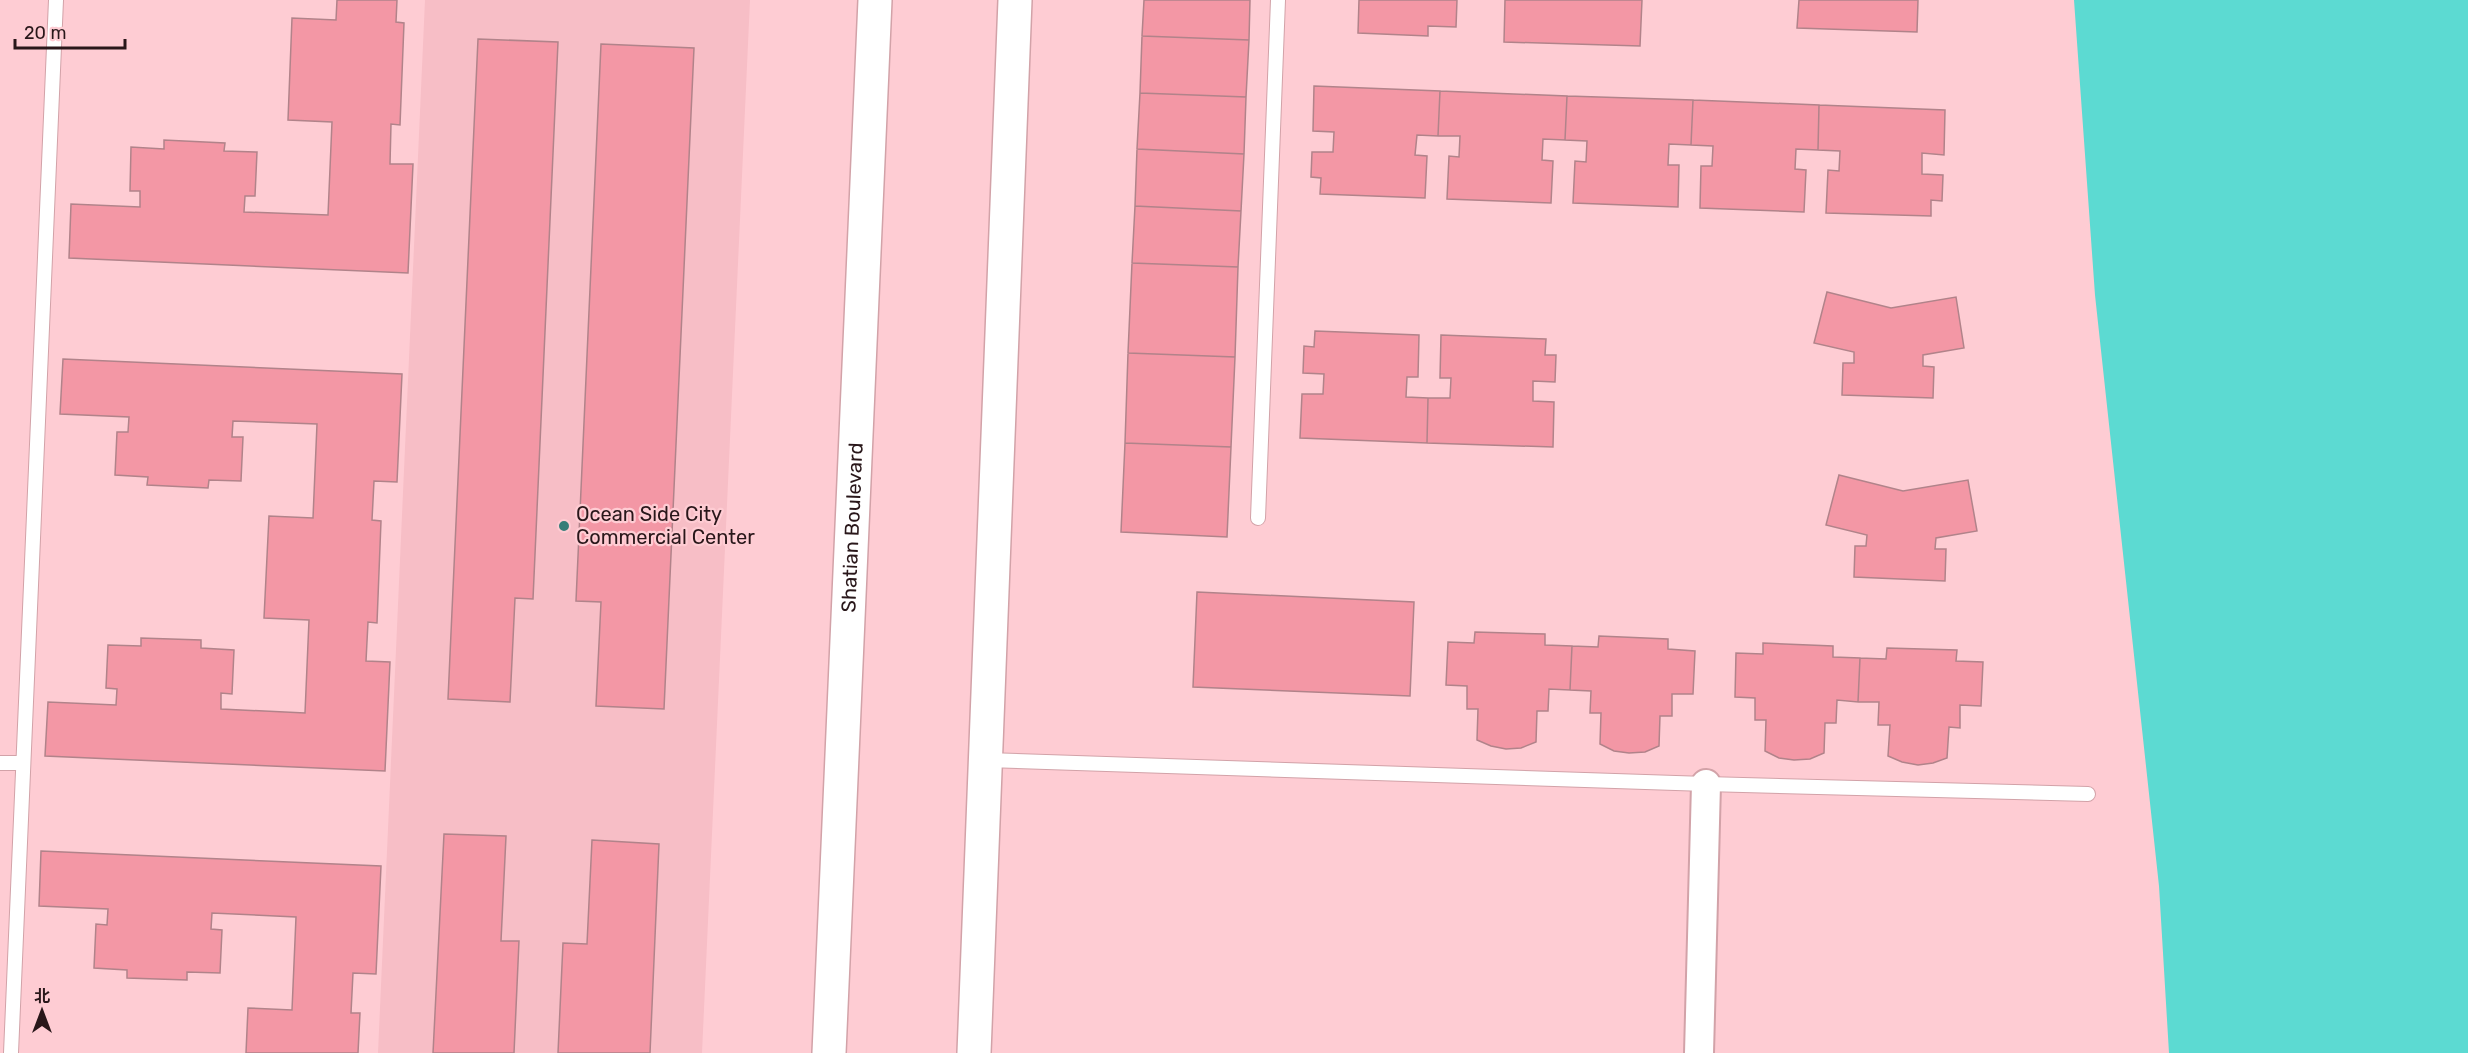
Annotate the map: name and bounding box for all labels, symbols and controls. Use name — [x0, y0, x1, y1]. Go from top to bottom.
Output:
scale bar — [15, 12, 124, 50]
text: 20 m — [24, 22, 66, 44]
street label: Shatian Boulevard — [836, 442, 868, 613]
place label: Ocean Side City Commercial Center — [576, 502, 755, 549]
marker: Ocean Side City Commercial Center — [557, 519, 571, 533]
north arrow — [12, 981, 72, 1041]
text: 北 — [34, 987, 50, 1006]

